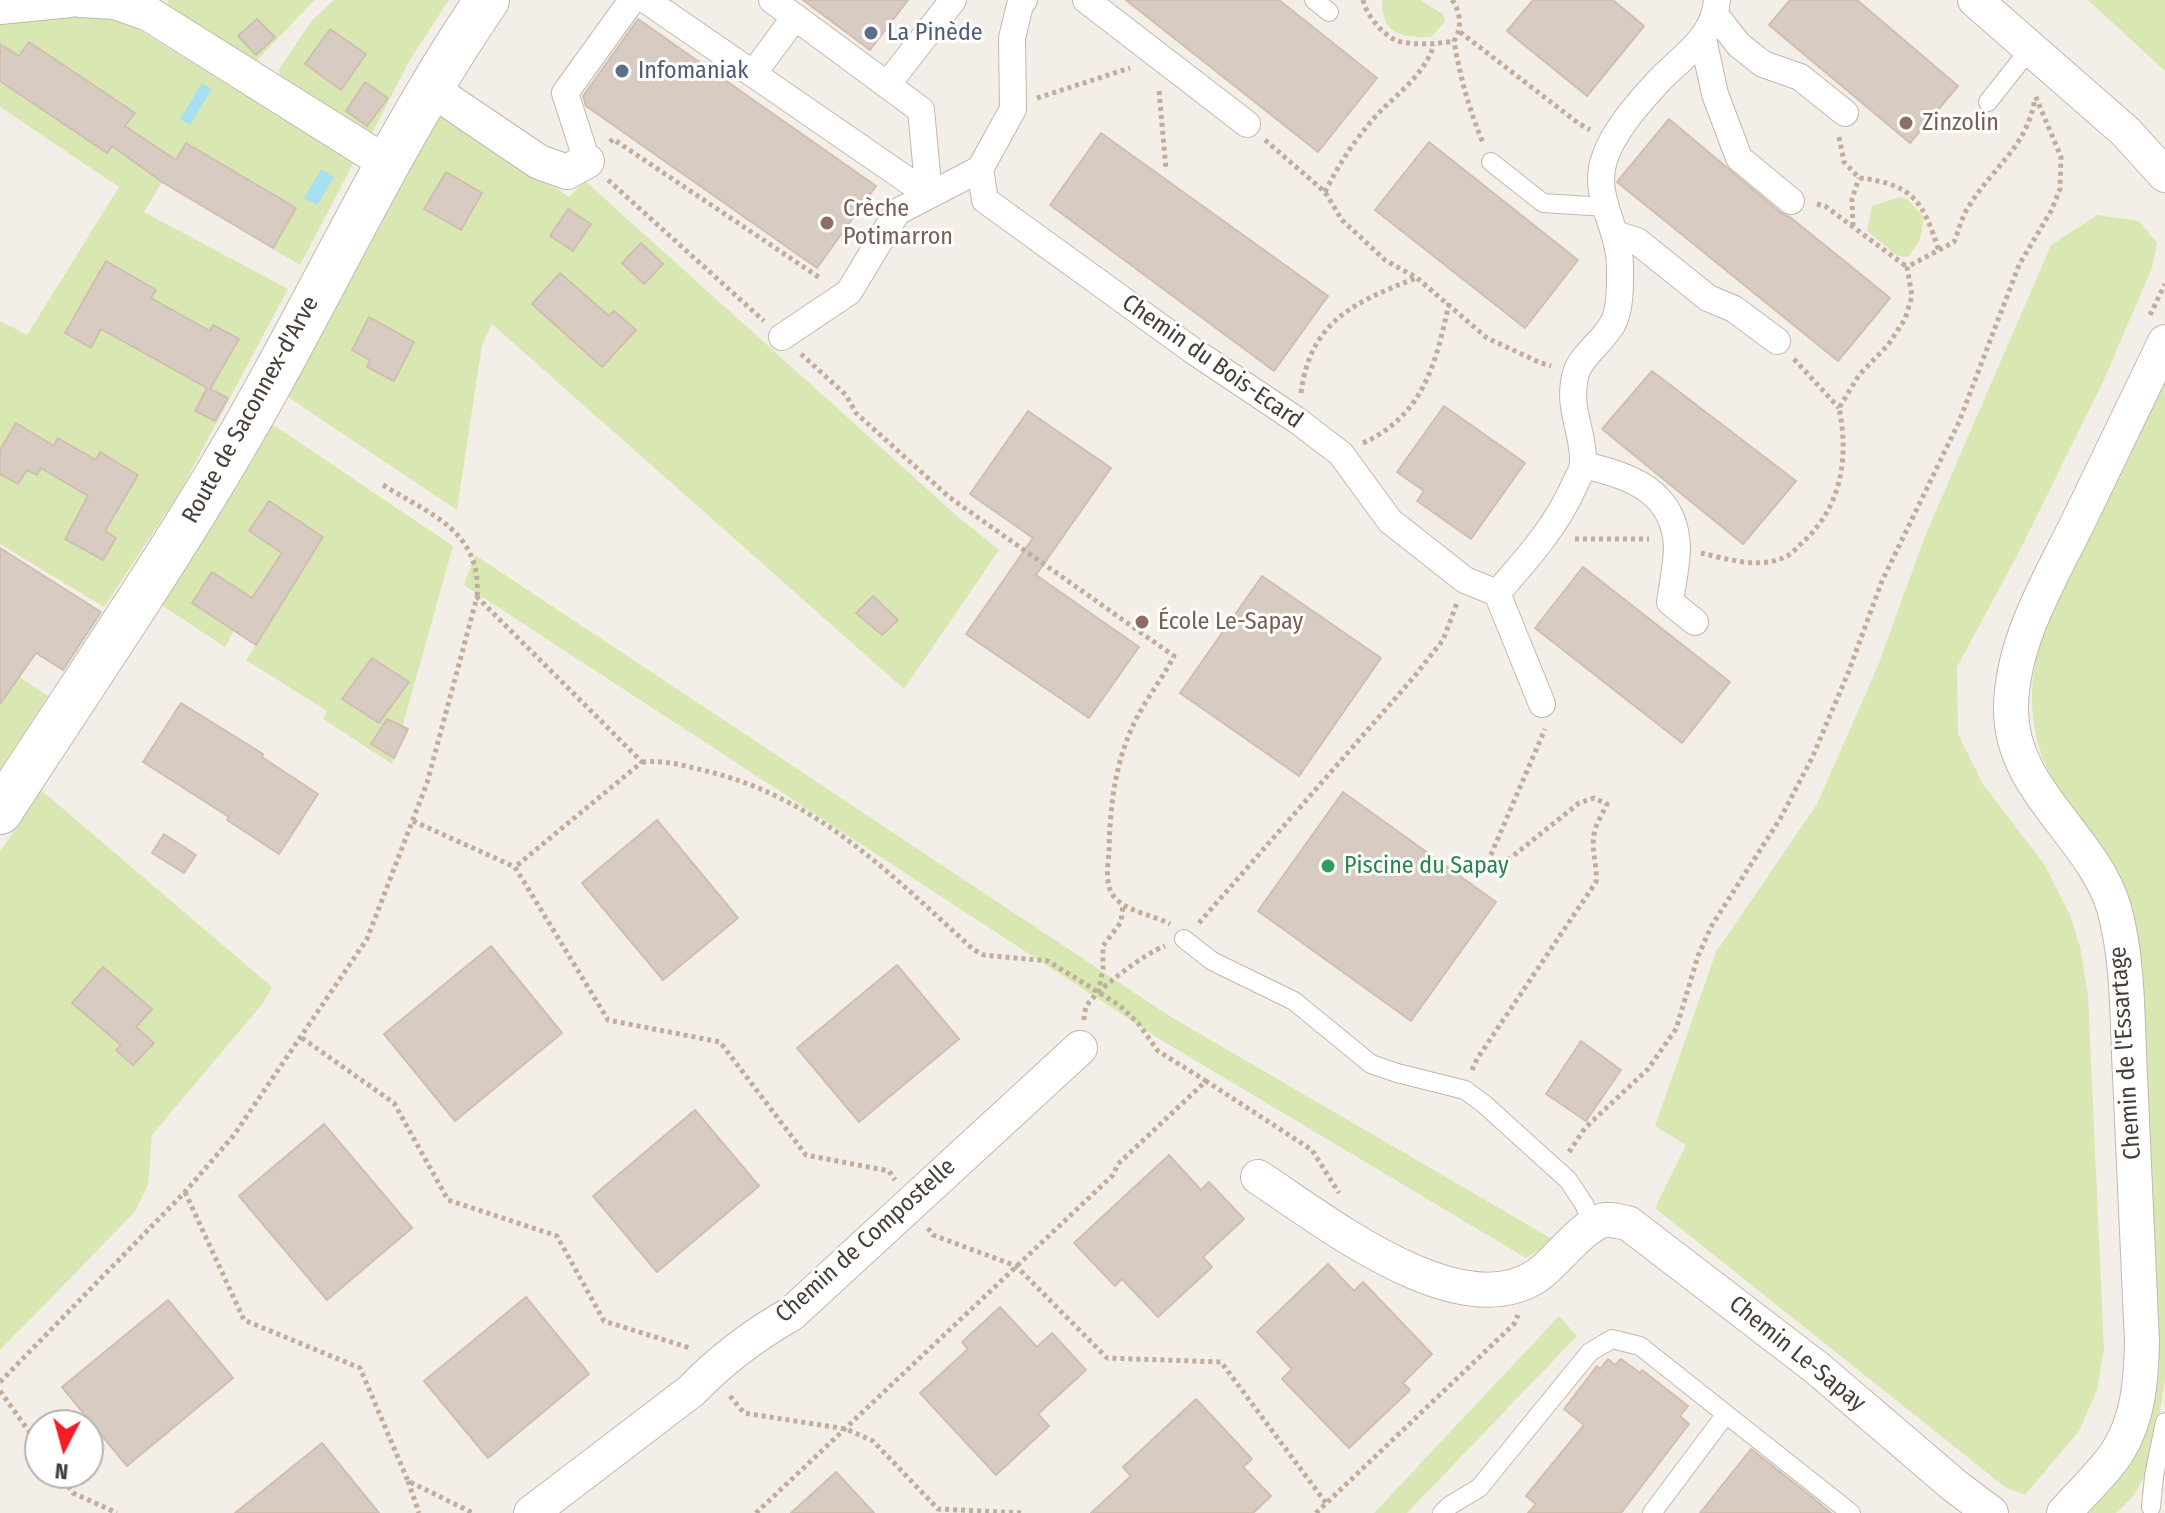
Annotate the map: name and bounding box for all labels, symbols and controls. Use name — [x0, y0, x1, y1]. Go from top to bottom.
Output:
place label: La Pinède — [887, 19, 983, 47]
marker: La Pinède — [862, 24, 880, 42]
place label: Infomaniak — [638, 57, 749, 85]
marker: Infomaniak — [613, 62, 631, 80]
place label: Zinzolin — [1922, 109, 1999, 137]
marker: Zinzolin — [1897, 114, 1915, 132]
place label: Crèche Potimarron — [843, 195, 953, 251]
marker: Crèche Potimarron — [818, 214, 836, 232]
street label: Chemin du Bois-Ecard — [1116, 289, 1308, 435]
street label: Route de Saconnex-d'Arve — [177, 291, 325, 529]
place label: École Le-Sapay — [1158, 608, 1303, 636]
marker: École Le-Sapay — [1133, 613, 1151, 631]
place label: Piscine du Sapay — [1344, 852, 1509, 880]
marker: Piscine du Sapay — [1319, 857, 1337, 875]
street label: Chemin de l'Essartage — [2104, 945, 2148, 1161]
street label: Chemin de Compostelle — [770, 1153, 962, 1329]
street label: Chemin Le-Sapay — [1723, 1290, 1871, 1418]
north arrow — [24, 1409, 104, 1489]
text: N — [54, 1457, 70, 1485]

